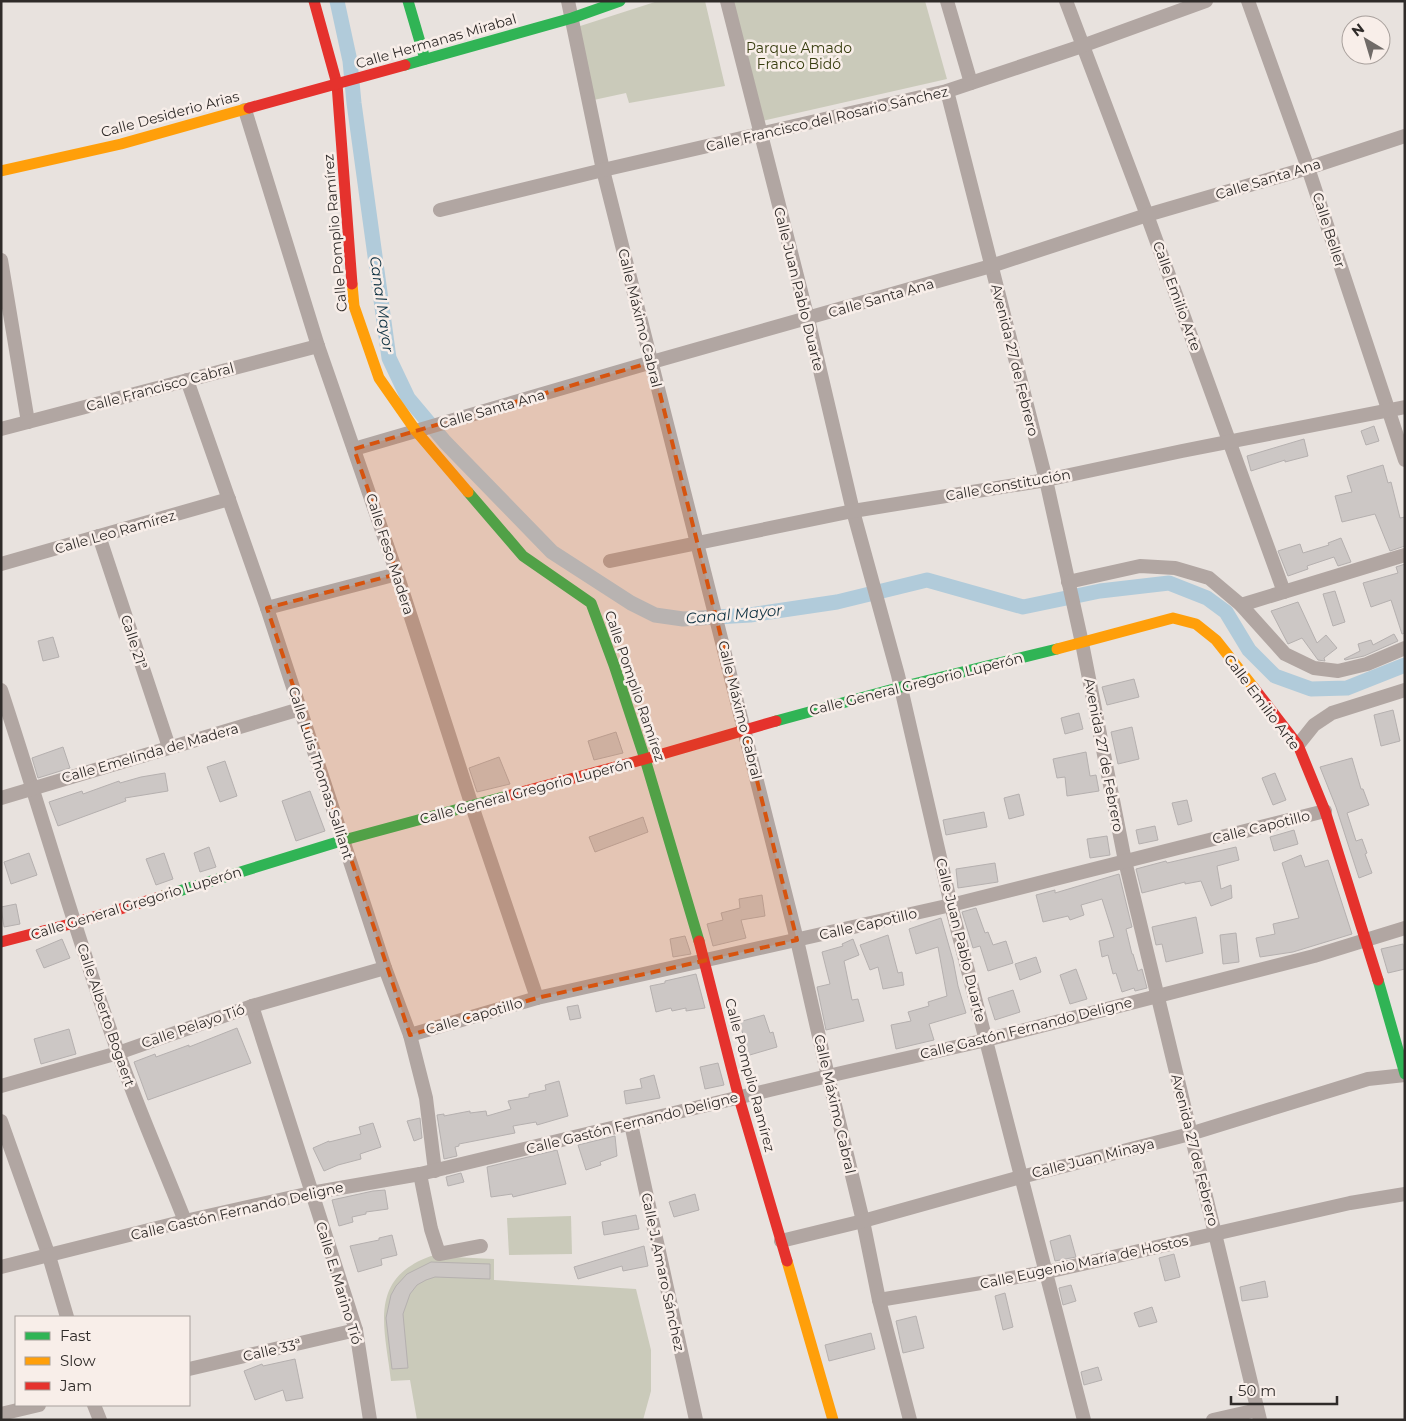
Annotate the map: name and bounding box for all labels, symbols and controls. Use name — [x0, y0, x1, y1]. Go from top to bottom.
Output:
street label: Calle Hermanas Mirabal — [354, 9, 518, 73]
north arrow — [1341, 15, 1391, 65]
text: N — [1348, 19, 1368, 40]
park label: Parque Amado Franco Bidó — [746, 39, 852, 73]
street label: Calle Francisco del Rosario Sánchez — [704, 82, 950, 156]
street label: Calle Desiderio Arias — [99, 87, 241, 141]
street label: Calle Pomplio Ramírez — [319, 153, 351, 313]
street label: Calle Santa Ana — [1213, 154, 1323, 204]
street label: Calle Beller — [1308, 190, 1350, 270]
street label: Calle Juan Pablo Duarte — [770, 205, 828, 373]
street label: Calle Emilio Arte — [1149, 239, 1205, 353]
street label: Calle Máximo Cabral — [614, 247, 666, 389]
water label: Canal Mayor — [366, 255, 398, 354]
street label: Calle Santa Ana — [826, 274, 936, 322]
street label: Avenida 27 de Febrero — [987, 282, 1043, 438]
street label: Calle Francisco Cabral — [84, 359, 236, 415]
street label: Calle Santa Ana — [437, 385, 547, 433]
street label: Calle Constitución — [944, 465, 1072, 505]
street label: Calle Feso Madera — [362, 491, 418, 617]
street label: Calle Leo Ramírez — [53, 506, 177, 558]
water label: Canal Mayor — [685, 600, 784, 628]
street label: Calle Pomplio Ramírez — [601, 608, 669, 764]
street label: Calle 21ª — [117, 612, 151, 672]
street label: Calle Máximo Cabral — [714, 639, 766, 781]
street label: Calle General Gregorio Luperón — [807, 649, 1025, 719]
street label: Calle Emilio Arte — [1220, 650, 1304, 754]
street label: Avenida 27 de Febrero — [1080, 677, 1128, 834]
street label: Calle Luis Thomas Salliant — [284, 684, 358, 862]
street label: Calle Emelinda de Madera — [59, 719, 241, 787]
street label: Calle General Gregorio Luperón — [418, 754, 634, 828]
street label: Calle Capotillo — [1210, 806, 1312, 848]
street label: Calle Juan Pablo Duarte — [932, 856, 990, 1024]
street label: Calle General Gregorio Luperón — [28, 862, 244, 944]
street label: Calle Capotillo — [817, 904, 919, 944]
street label: Calle Alberto Bogaert — [73, 941, 139, 1089]
street label: Calle Gastón Fernando Deligne — [918, 993, 1134, 1063]
street label: Calle Capotillo — [424, 994, 525, 1038]
street label: Calle Pomplio Ramírez — [721, 996, 779, 1154]
street label: Calle Pelayo Tió — [139, 1000, 247, 1052]
street label: Calle Máximo Cabral — [810, 1033, 860, 1175]
street label: Avenida 27 de Febrero — [1167, 1072, 1223, 1228]
street label: Calle Gastón Fernando Deligne — [524, 1088, 740, 1158]
street label: Calle Juan Minaya — [1030, 1134, 1156, 1182]
street label: Calle Gastón Fernando Deligne — [129, 1178, 345, 1244]
street label: Calle J. Amaro Sánchez — [637, 1191, 689, 1353]
street label: Calle E. Marino Tió — [312, 1220, 366, 1347]
street label: Calle Eugenio María de Hostos — [978, 1231, 1190, 1293]
legend — [15, 1316, 190, 1406]
text: Fast — [60, 1326, 91, 1345]
street label: Calle 33ª — [241, 1335, 303, 1365]
text: Slow — [60, 1351, 96, 1370]
scale bar — [1231, 1374, 1337, 1406]
text: Jam — [59, 1376, 92, 1395]
text: 50 m — [1238, 1381, 1276, 1400]

